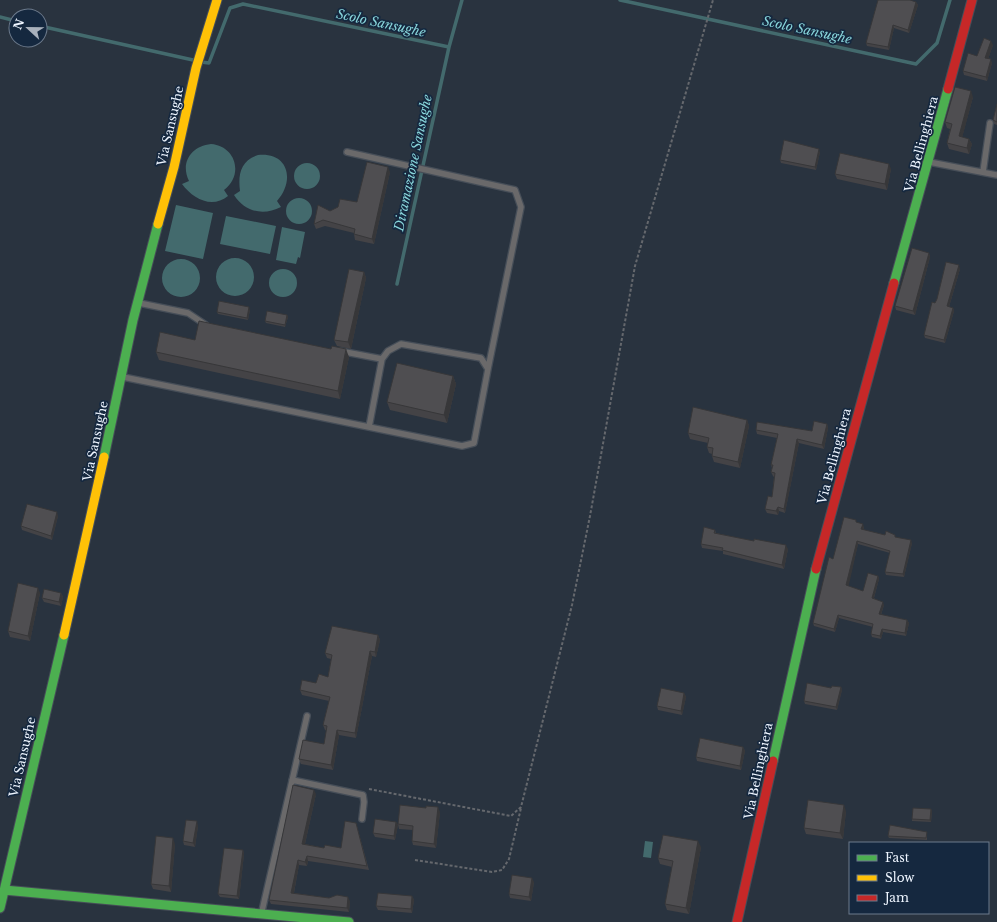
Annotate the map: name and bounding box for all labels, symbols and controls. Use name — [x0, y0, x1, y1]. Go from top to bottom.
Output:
water label: Scolo Sansughe — [335, 5, 427, 41]
north arrow — [8, 8, 48, 48]
water label: Scolo Sansughe — [761, 12, 853, 48]
text: N — [10, 16, 27, 32]
street label: Via Sansughe — [153, 84, 187, 169]
water label: Diramazione Sansughe — [390, 93, 436, 234]
street label: Via Bellinghiera — [901, 94, 941, 194]
street label: Via Sansughe — [79, 399, 111, 484]
street label: Via Bellinghiera — [814, 406, 854, 506]
street label: Via Sansughe — [5, 715, 39, 800]
street label: Via Bellinghiera — [740, 721, 776, 822]
legend — [849, 842, 989, 914]
text: Fast — [885, 850, 910, 865]
text: Slow — [885, 870, 915, 885]
text: Jam — [883, 890, 909, 905]

